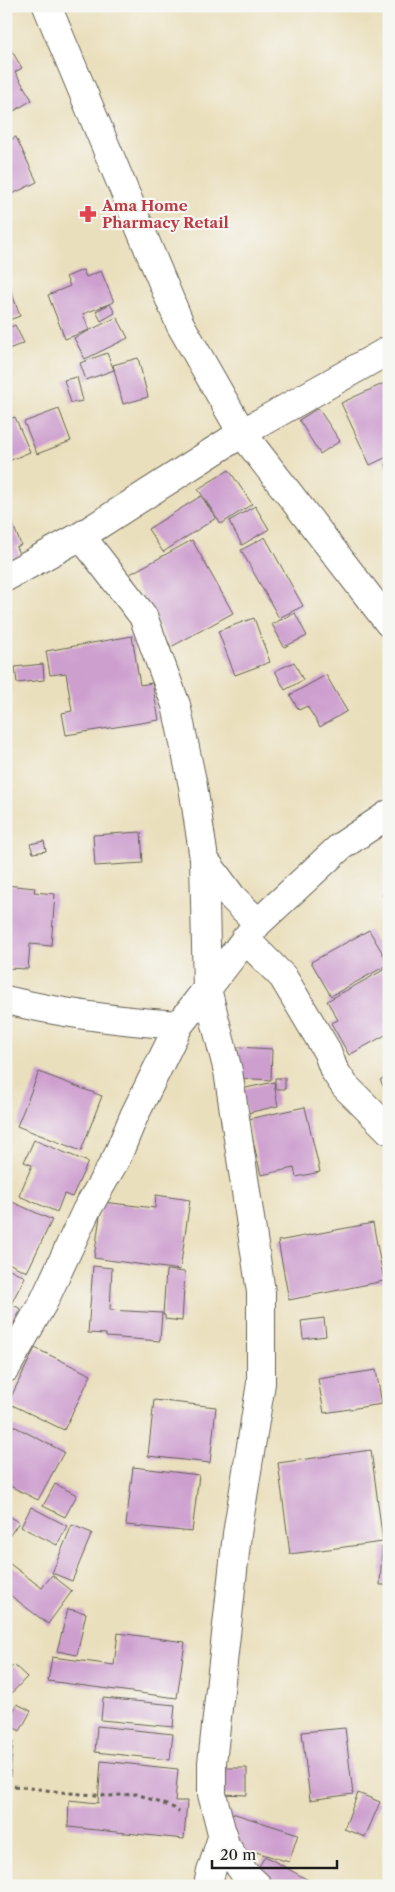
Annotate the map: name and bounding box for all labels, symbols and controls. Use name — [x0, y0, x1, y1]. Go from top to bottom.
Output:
place label: Ama Home Pharmacy Retail — [101, 196, 229, 232]
pharmacy icon: Ama Home Pharmacy Retail — [78, 204, 98, 224]
scale bar — [212, 1837, 338, 1869]
text: 20 m — [220, 1845, 256, 1864]

